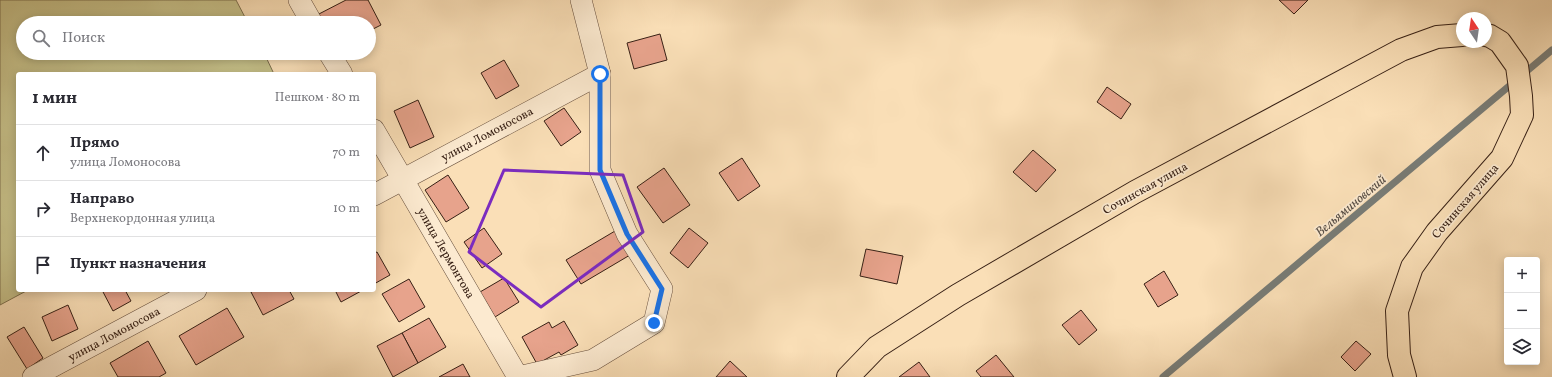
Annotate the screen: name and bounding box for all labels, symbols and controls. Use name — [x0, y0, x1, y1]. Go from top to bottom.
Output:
north arrow — [1456, 12, 1492, 48]
search box — [16, 16, 376, 60]
icon: search — [30, 27, 52, 49]
text: Поиск — [62, 28, 105, 49]
route start — [591, 65, 609, 83]
text: 1 мин — [32, 87, 77, 110]
text: Пешком · 80 m — [275, 89, 360, 107]
street label: улица Ломоносова — [439, 104, 536, 166]
text: Прямо — [70, 133, 119, 154]
icon: ahead — [32, 142, 54, 164]
text: 70 m — [332, 144, 360, 162]
text: улица Ломоносова — [70, 154, 181, 172]
street label: Сочинская улица — [1100, 159, 1191, 219]
street label: Сочинская улица — [1429, 161, 1503, 243]
water label: Вельяминовский — [1312, 171, 1391, 242]
text: Направо — [70, 189, 134, 210]
icon: right — [32, 198, 54, 220]
text: 10 m — [333, 200, 360, 218]
street label: улица Лермонтова — [413, 205, 478, 302]
text: Верхнекордонная улица — [70, 210, 215, 228]
icon: arrive — [32, 254, 54, 276]
text: Пункт назначения — [70, 254, 206, 275]
map controls — [1504, 257, 1540, 365]
button: + — [1504, 257, 1540, 293]
button: − — [1504, 293, 1540, 329]
street label: улица Ломоносова — [66, 304, 163, 366]
route end — [645, 314, 663, 332]
button: layers — [1504, 329, 1540, 365]

